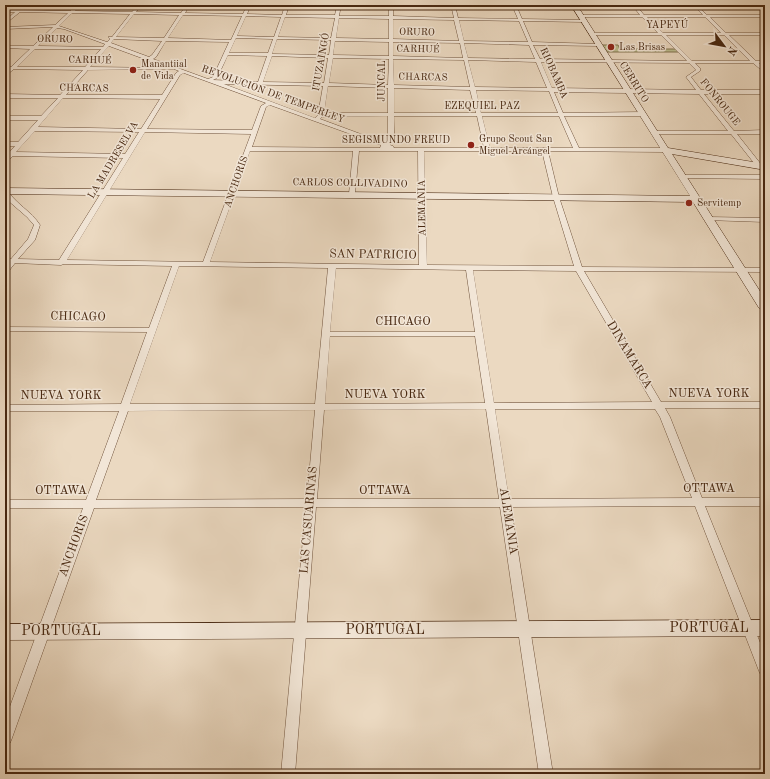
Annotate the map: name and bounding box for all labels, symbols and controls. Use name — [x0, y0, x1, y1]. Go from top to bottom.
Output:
street label: YAPEYÚ — [646, 18, 688, 30]
north arrow — [704, 26, 744, 66]
street label: ORURO — [399, 27, 435, 37]
street label: ITUZAINGÓ — [309, 32, 331, 92]
street label: ORURO — [37, 34, 73, 44]
street label: CARHUÉ — [396, 42, 440, 54]
marker: Las Brisas — [606, 42, 616, 52]
place label: Las Brisas — [619, 42, 665, 52]
text: N — [724, 44, 738, 57]
street label: RIOBAMBA — [538, 46, 570, 100]
street label: CARHUÉ — [68, 53, 112, 65]
place label: Manantiial de Vida — [141, 59, 187, 81]
street label: JUNCAL — [377, 60, 387, 102]
street label: CERRITO — [618, 60, 650, 104]
street label: REVOLUCION DE TEMPERLEY — [200, 63, 347, 125]
marker: Manantiial de Vida — [128, 65, 138, 75]
street label: CHARCAS — [398, 72, 448, 82]
street label: FONROUGE — [698, 77, 742, 127]
street label: CHARCAS — [59, 83, 109, 93]
street label: EZEQUIEL PAZ — [444, 101, 520, 111]
street label: LA MADRESELVA — [86, 119, 140, 200]
place label: Grupo Scout San Miguel Arcángel — [479, 134, 553, 156]
street label: SEGISMUNDO FREUD — [342, 135, 450, 145]
marker: Grupo Scout San Miguel Arcángel — [466, 140, 476, 150]
street label: ANCHORIS — [222, 155, 250, 209]
street label: CARLOS COLLIVADINO — [292, 177, 408, 189]
street label: ALEMANIA — [417, 179, 427, 236]
marker: Servitemp — [684, 198, 694, 208]
place label: Servitemp — [697, 198, 741, 208]
street label: SAN PATRICIO — [329, 248, 417, 262]
street label: CHICAGO — [50, 311, 106, 323]
street label: CHICAGO — [375, 316, 431, 328]
street label: DINAMARCA — [604, 319, 654, 391]
street label: NUEVA YORK — [668, 388, 750, 400]
street label: NUEVA YORK — [344, 389, 426, 401]
street label: NUEVA YORK — [20, 390, 102, 402]
street label: LAS CASUARINAS — [298, 466, 320, 574]
street label: OTTAWA — [683, 483, 735, 495]
street label: OTTAWA — [35, 485, 87, 497]
street label: OTTAWA — [359, 485, 411, 497]
street label: ALEMANIA — [497, 487, 519, 555]
street label: ANCHORIS — [57, 513, 91, 579]
street label: PORTUGAL — [669, 621, 749, 635]
street label: PORTUGAL — [345, 623, 425, 637]
street label: PORTUGAL — [21, 624, 101, 638]

